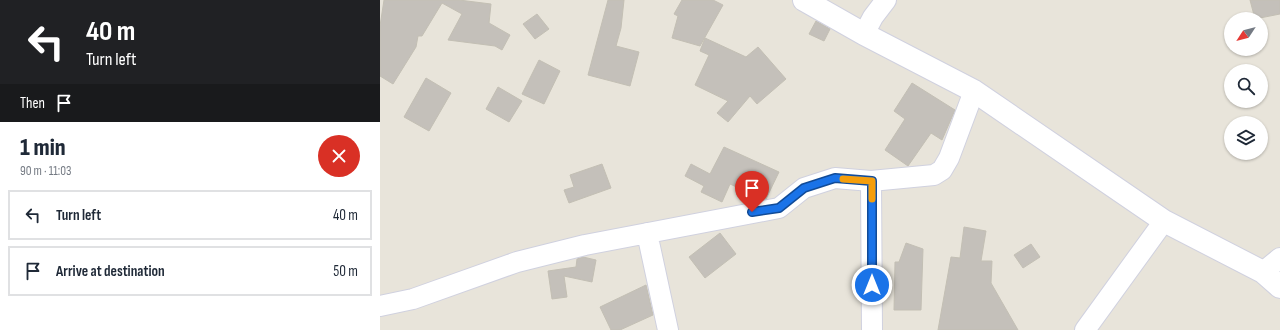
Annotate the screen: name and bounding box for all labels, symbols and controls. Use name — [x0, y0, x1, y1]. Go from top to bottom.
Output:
north arrow — [1224, 12, 1268, 56]
map controls — [1224, 12, 1268, 160]
text: 40 m — [86, 15, 135, 48]
icon: left — [20, 16, 72, 68]
text: Turn left — [86, 49, 137, 70]
button: search — [1224, 64, 1268, 108]
icon: arrive — [53, 92, 75, 114]
text: Then — [20, 94, 45, 113]
button: layers — [1224, 116, 1268, 160]
text: 1 min — [20, 133, 66, 162]
button: close — [318, 135, 360, 177]
text: 90 m · 11:03 — [20, 163, 71, 179]
pin — [735, 171, 769, 212]
icon: arrive — [741, 177, 763, 199]
icon: left — [22, 204, 44, 226]
text: Turn left — [56, 206, 101, 225]
text: 40 m — [333, 206, 358, 225]
icon: arrive — [22, 260, 44, 282]
text: Arrive at destination — [56, 262, 165, 281]
text: 50 m — [333, 262, 358, 281]
position arrow — [851, 264, 893, 306]

